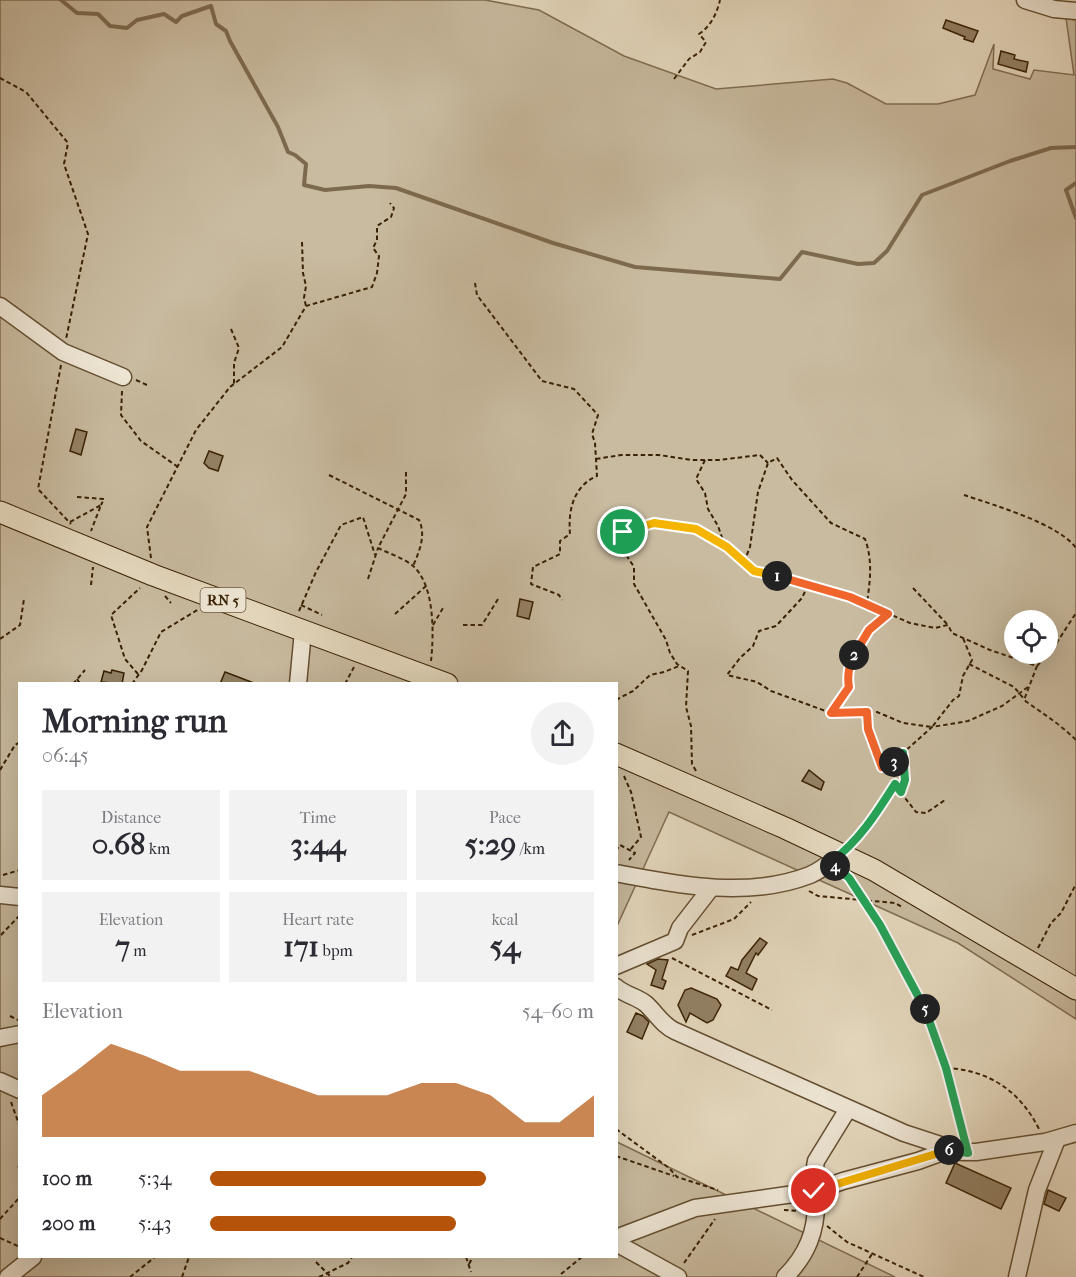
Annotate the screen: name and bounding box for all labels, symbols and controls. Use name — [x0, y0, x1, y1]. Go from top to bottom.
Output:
pin — [597, 506, 648, 557]
icon: arrive — [606, 515, 639, 548]
pin: 1 — [762, 561, 792, 591]
text: 1 — [774, 566, 780, 585]
road number: RN 5 — [200, 588, 246, 612]
map controls — [1004, 610, 1058, 664]
button: locate — [1004, 610, 1058, 664]
pin: 2 — [839, 640, 869, 670]
text: 2 — [850, 645, 858, 664]
text: Morning run — [42, 702, 227, 741]
button: share — [531, 702, 594, 765]
text: 06:45 — [42, 744, 89, 767]
pin: 3 — [879, 747, 909, 777]
text: 3 — [891, 752, 897, 771]
text: Distance — [101, 808, 161, 827]
text: Time — [300, 808, 336, 827]
text: Pace — [489, 808, 521, 827]
text: 0.68 — [92, 827, 145, 862]
text: 3:44 — [290, 827, 346, 862]
text: 5:29 — [465, 827, 516, 862]
text: km — [145, 839, 170, 858]
text: /km — [516, 839, 545, 858]
pin: 4 — [820, 851, 850, 881]
text: 4 — [830, 856, 840, 875]
text: Elevation — [99, 910, 163, 929]
text: Heart rate — [282, 910, 354, 929]
text: kcal — [492, 910, 518, 929]
text: 7 — [115, 929, 130, 964]
text: 171 — [283, 929, 319, 964]
text: 54 — [490, 929, 520, 964]
text: m — [130, 941, 147, 960]
text: bpm — [319, 941, 353, 960]
pin: 5 — [910, 994, 940, 1024]
text: 5 — [922, 999, 928, 1018]
text: Elevation — [42, 1000, 123, 1023]
text: 54–60 m — [522, 1000, 594, 1023]
pin: 6 — [934, 1135, 964, 1165]
text: 6 — [945, 1140, 953, 1159]
pin — [788, 1165, 839, 1216]
text: 100 m — [42, 1167, 92, 1190]
text: 5:34 — [138, 1167, 172, 1190]
icon: check — [797, 1174, 830, 1207]
text: 200 m — [42, 1212, 95, 1235]
text: 5:43 — [138, 1212, 172, 1235]

